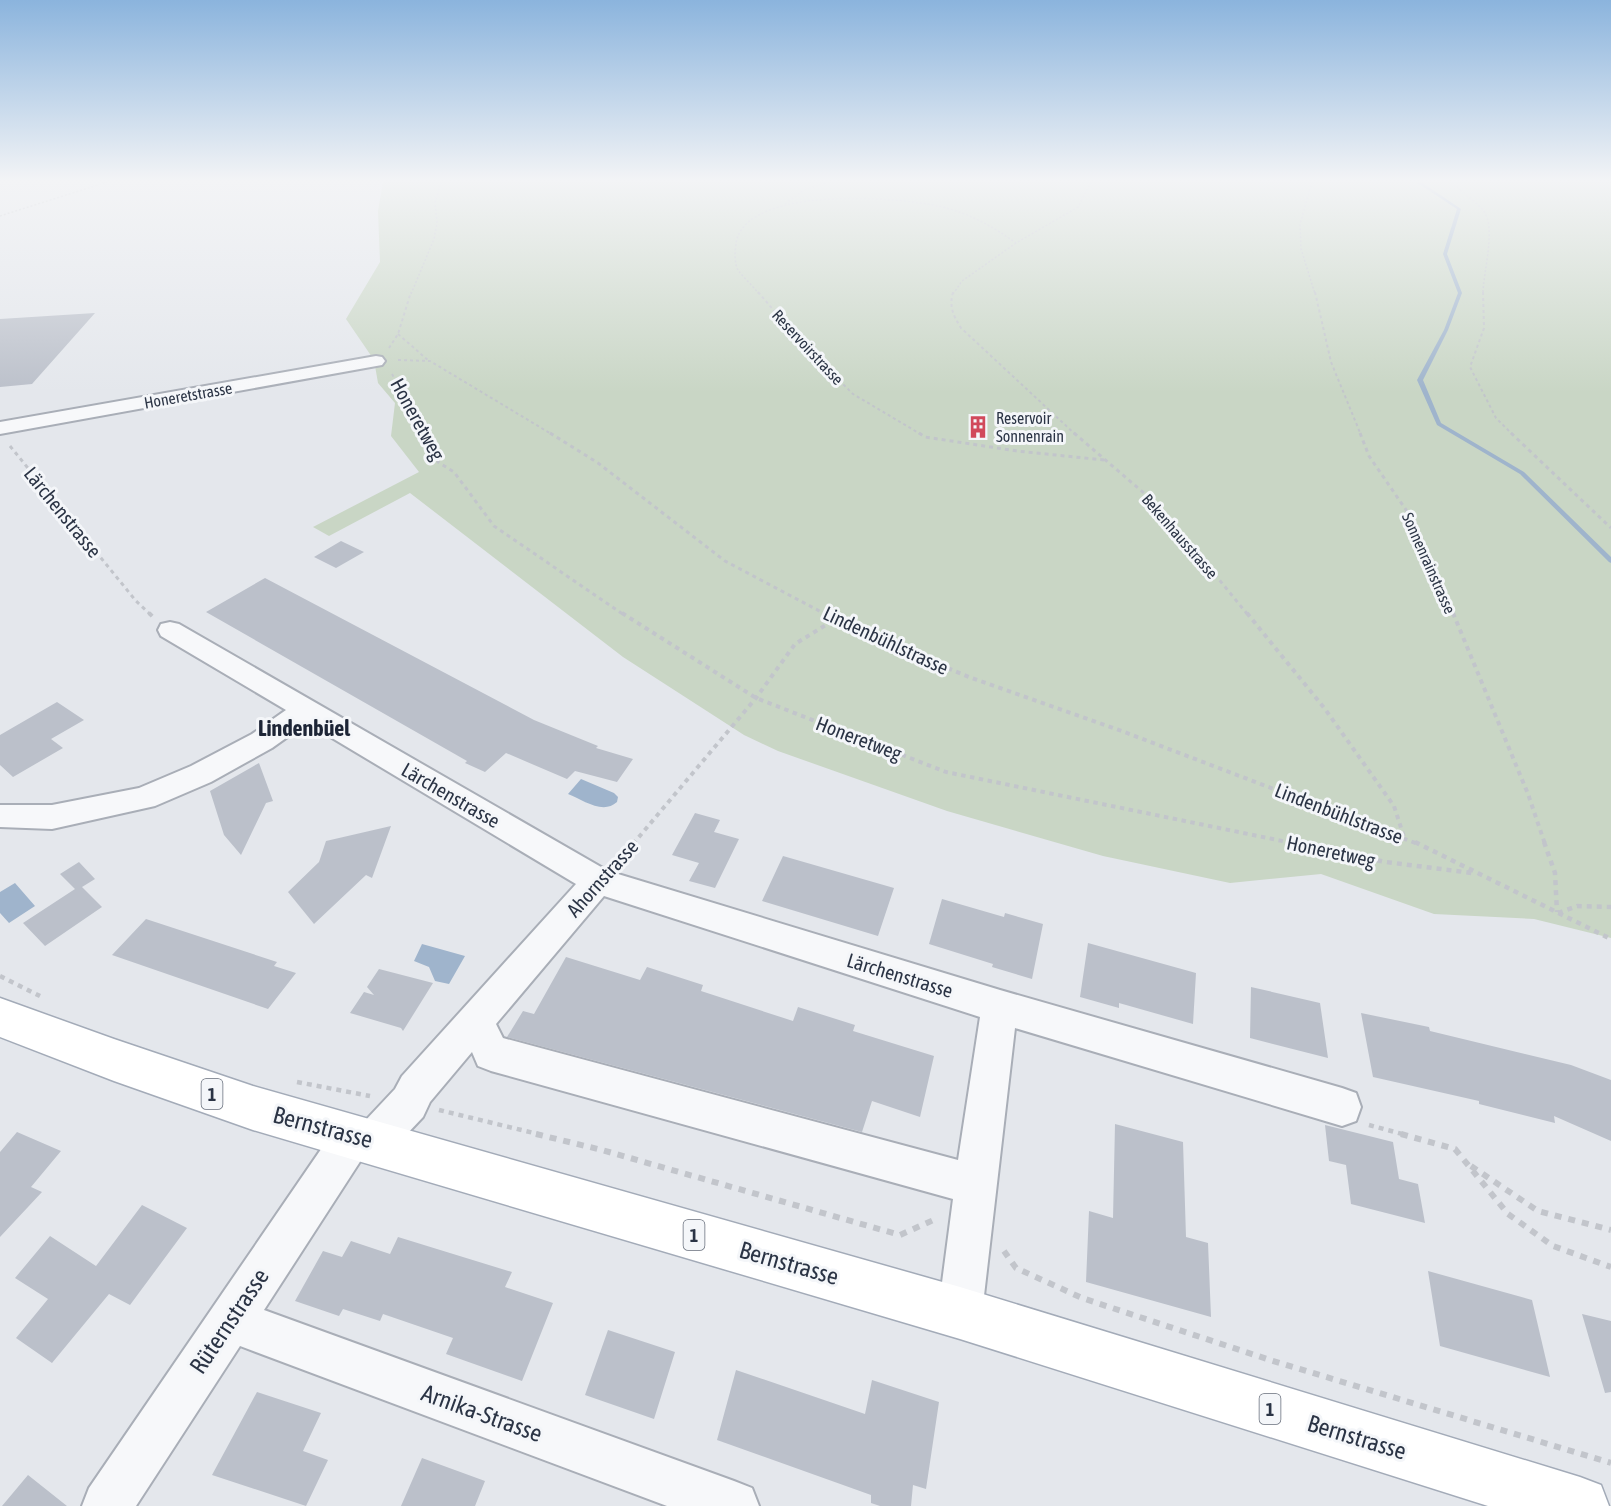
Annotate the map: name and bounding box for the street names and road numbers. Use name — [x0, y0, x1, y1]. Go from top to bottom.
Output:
street label: Reservoirstrasse — [769, 306, 847, 388]
street label: Honeretweg — [386, 374, 450, 464]
street label: Honeretstrasse — [143, 378, 233, 412]
street label: Lärchenstrasse — [20, 462, 106, 562]
street label: Bekenhausstrasse — [1138, 490, 1222, 582]
street label: Sonnenrainstrasse — [1399, 510, 1459, 616]
street label: Lindenbühlstrasse — [820, 601, 952, 679]
street label: Honeretweg — [813, 711, 905, 765]
street label: Lärchenstrasse — [398, 758, 504, 832]
street label: Lindenbühlstrasse — [1272, 778, 1406, 848]
street label: Honeretweg — [1285, 830, 1378, 872]
street label: Ahornstrasse — [562, 835, 642, 921]
street label: Lärchenstrasse — [844, 948, 956, 1002]
road number: 1 — [202, 1079, 222, 1109]
street label: Bernstrasse — [270, 1101, 376, 1153]
road number: 1 — [684, 1220, 704, 1250]
street label: Bernstrasse — [736, 1236, 842, 1290]
street label: Rüternstrasse — [184, 1263, 274, 1379]
street label: Arnika-Strasse — [418, 1379, 546, 1447]
road number: 1 — [1260, 1394, 1280, 1424]
street label: Bernstrasse — [1304, 1409, 1410, 1465]

